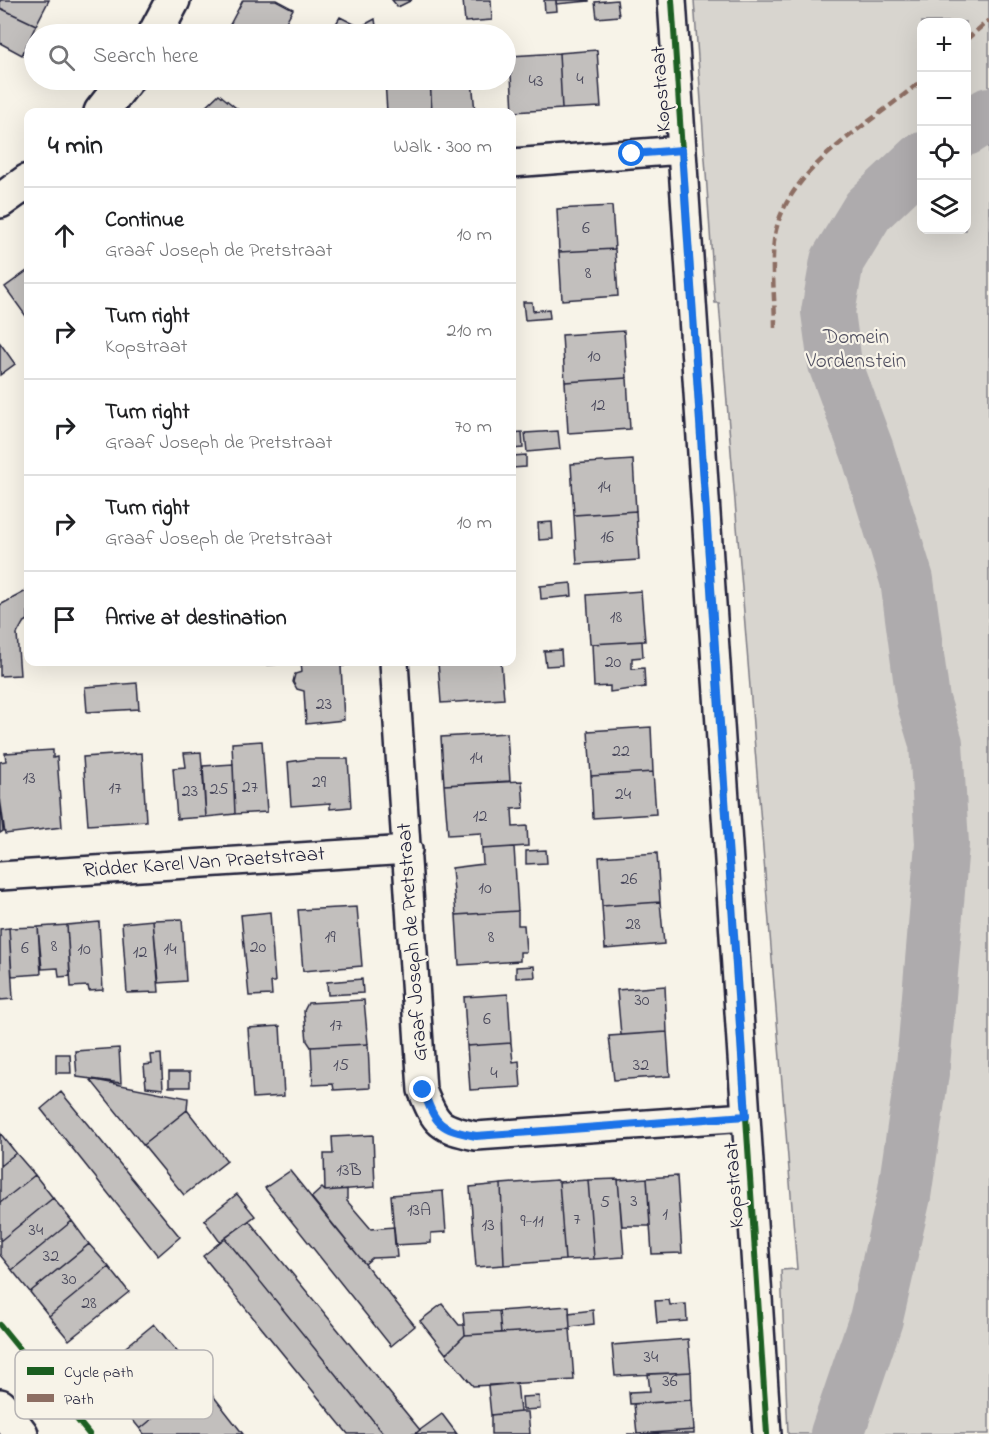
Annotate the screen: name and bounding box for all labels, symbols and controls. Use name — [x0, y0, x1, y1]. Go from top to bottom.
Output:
map controls — [917, 18, 971, 234]
button: + — [917, 18, 971, 72]
search box — [24, 24, 516, 90]
icon: search — [45, 41, 78, 74]
text: Search here — [93, 41, 198, 73]
street label: Kopstraat — [644, 45, 680, 133]
house number: 4 — [576, 67, 584, 93]
house number: 43 — [529, 69, 543, 95]
button: − — [917, 72, 971, 126]
button: locate — [917, 126, 971, 180]
text: 4 min — [48, 128, 103, 166]
text: Walk · 300 m — [393, 133, 492, 162]
route start — [618, 140, 644, 166]
button: layers — [917, 180, 971, 234]
text: Continue — [105, 205, 184, 237]
house number: 6 — [582, 216, 590, 242]
icon: ahead — [48, 219, 81, 252]
text: 10 m — [456, 221, 492, 250]
text: Graaf Joseph de Pretstraat — [105, 237, 333, 266]
house number: 8 — [585, 261, 592, 287]
text: Turn right — [105, 301, 190, 333]
icon: right — [48, 315, 81, 348]
text: 210 m — [447, 317, 492, 346]
park label: Domein Vordenstein — [805, 323, 906, 377]
text: Kopstraat — [105, 333, 187, 362]
house number: 10 — [587, 344, 601, 370]
house number: 12 — [591, 393, 605, 419]
text: Turn right — [105, 397, 190, 429]
icon: right — [48, 411, 81, 444]
text: 70 m — [455, 413, 492, 442]
text: Graaf Joseph de Pretstraat — [105, 429, 333, 458]
house number: 14 — [597, 475, 611, 501]
text: Turn right — [105, 493, 190, 525]
icon: right — [48, 507, 81, 540]
text: 10 m — [456, 509, 492, 538]
text: Graaf Joseph de Pretstraat — [105, 525, 333, 554]
house number: 16 — [600, 525, 614, 551]
icon: arrive — [48, 603, 81, 636]
text: Arrive at destination — [105, 603, 287, 635]
house number: 18 — [610, 605, 622, 631]
house number: 20 — [605, 650, 622, 676]
house number: 23 — [316, 692, 332, 718]
house number: 22 — [612, 739, 630, 765]
house number: 14 — [469, 746, 483, 772]
house number: 13 — [22, 766, 36, 792]
house number: 29 — [312, 770, 327, 796]
house number: 27 — [242, 775, 259, 801]
house number: 17 — [108, 776, 122, 802]
house number: 25 — [209, 777, 229, 803]
house number: 23 — [182, 779, 198, 805]
house number: 24 — [615, 782, 632, 808]
house number: 12 — [473, 804, 487, 830]
street label: Graaf Joseph de Pretstraat — [390, 822, 436, 1062]
street label: Ridder Karel Van Praetstraat — [82, 840, 326, 886]
house number: 26 — [621, 867, 638, 893]
house number: 10 — [478, 876, 492, 902]
house number: 28 — [625, 912, 641, 938]
house number: 19 — [324, 925, 336, 951]
house number: 8 — [488, 925, 495, 951]
house number: 8 — [51, 934, 58, 960]
house number: 20 — [250, 935, 267, 961]
house number: 6 — [21, 936, 29, 962]
house number: 10 — [77, 937, 91, 963]
house number: 14 — [163, 937, 177, 963]
house number: 12 — [133, 940, 147, 966]
house number: 30 — [634, 988, 650, 1014]
house number: 6 — [483, 1007, 491, 1033]
house number: 17 — [329, 1013, 343, 1039]
house number: 15 — [333, 1053, 349, 1079]
house number: 32 — [633, 1053, 649, 1079]
house number: 4 — [490, 1061, 498, 1087]
route end — [409, 1076, 435, 1102]
street label: Kopstraat — [717, 1141, 753, 1229]
house number: 13B — [336, 1158, 362, 1184]
house number: 3 — [630, 1189, 638, 1215]
house number: 5 — [600, 1190, 610, 1216]
house number: 13A — [407, 1198, 431, 1224]
house number: 1 — [662, 1202, 668, 1228]
house number: 7 — [573, 1207, 581, 1233]
house number: 9-11 — [520, 1209, 544, 1235]
house number: 13 — [481, 1213, 495, 1239]
house number: 34 — [29, 1218, 44, 1244]
house number: 32 — [43, 1244, 59, 1270]
house number: 30 — [61, 1267, 77, 1293]
house number: 28 — [81, 1291, 97, 1317]
house number: 34 — [644, 1345, 659, 1371]
legend — [15, 1350, 213, 1419]
text: Cycle path — [64, 1361, 133, 1385]
house number: 36 — [662, 1369, 678, 1395]
text: Path — [64, 1388, 94, 1412]

